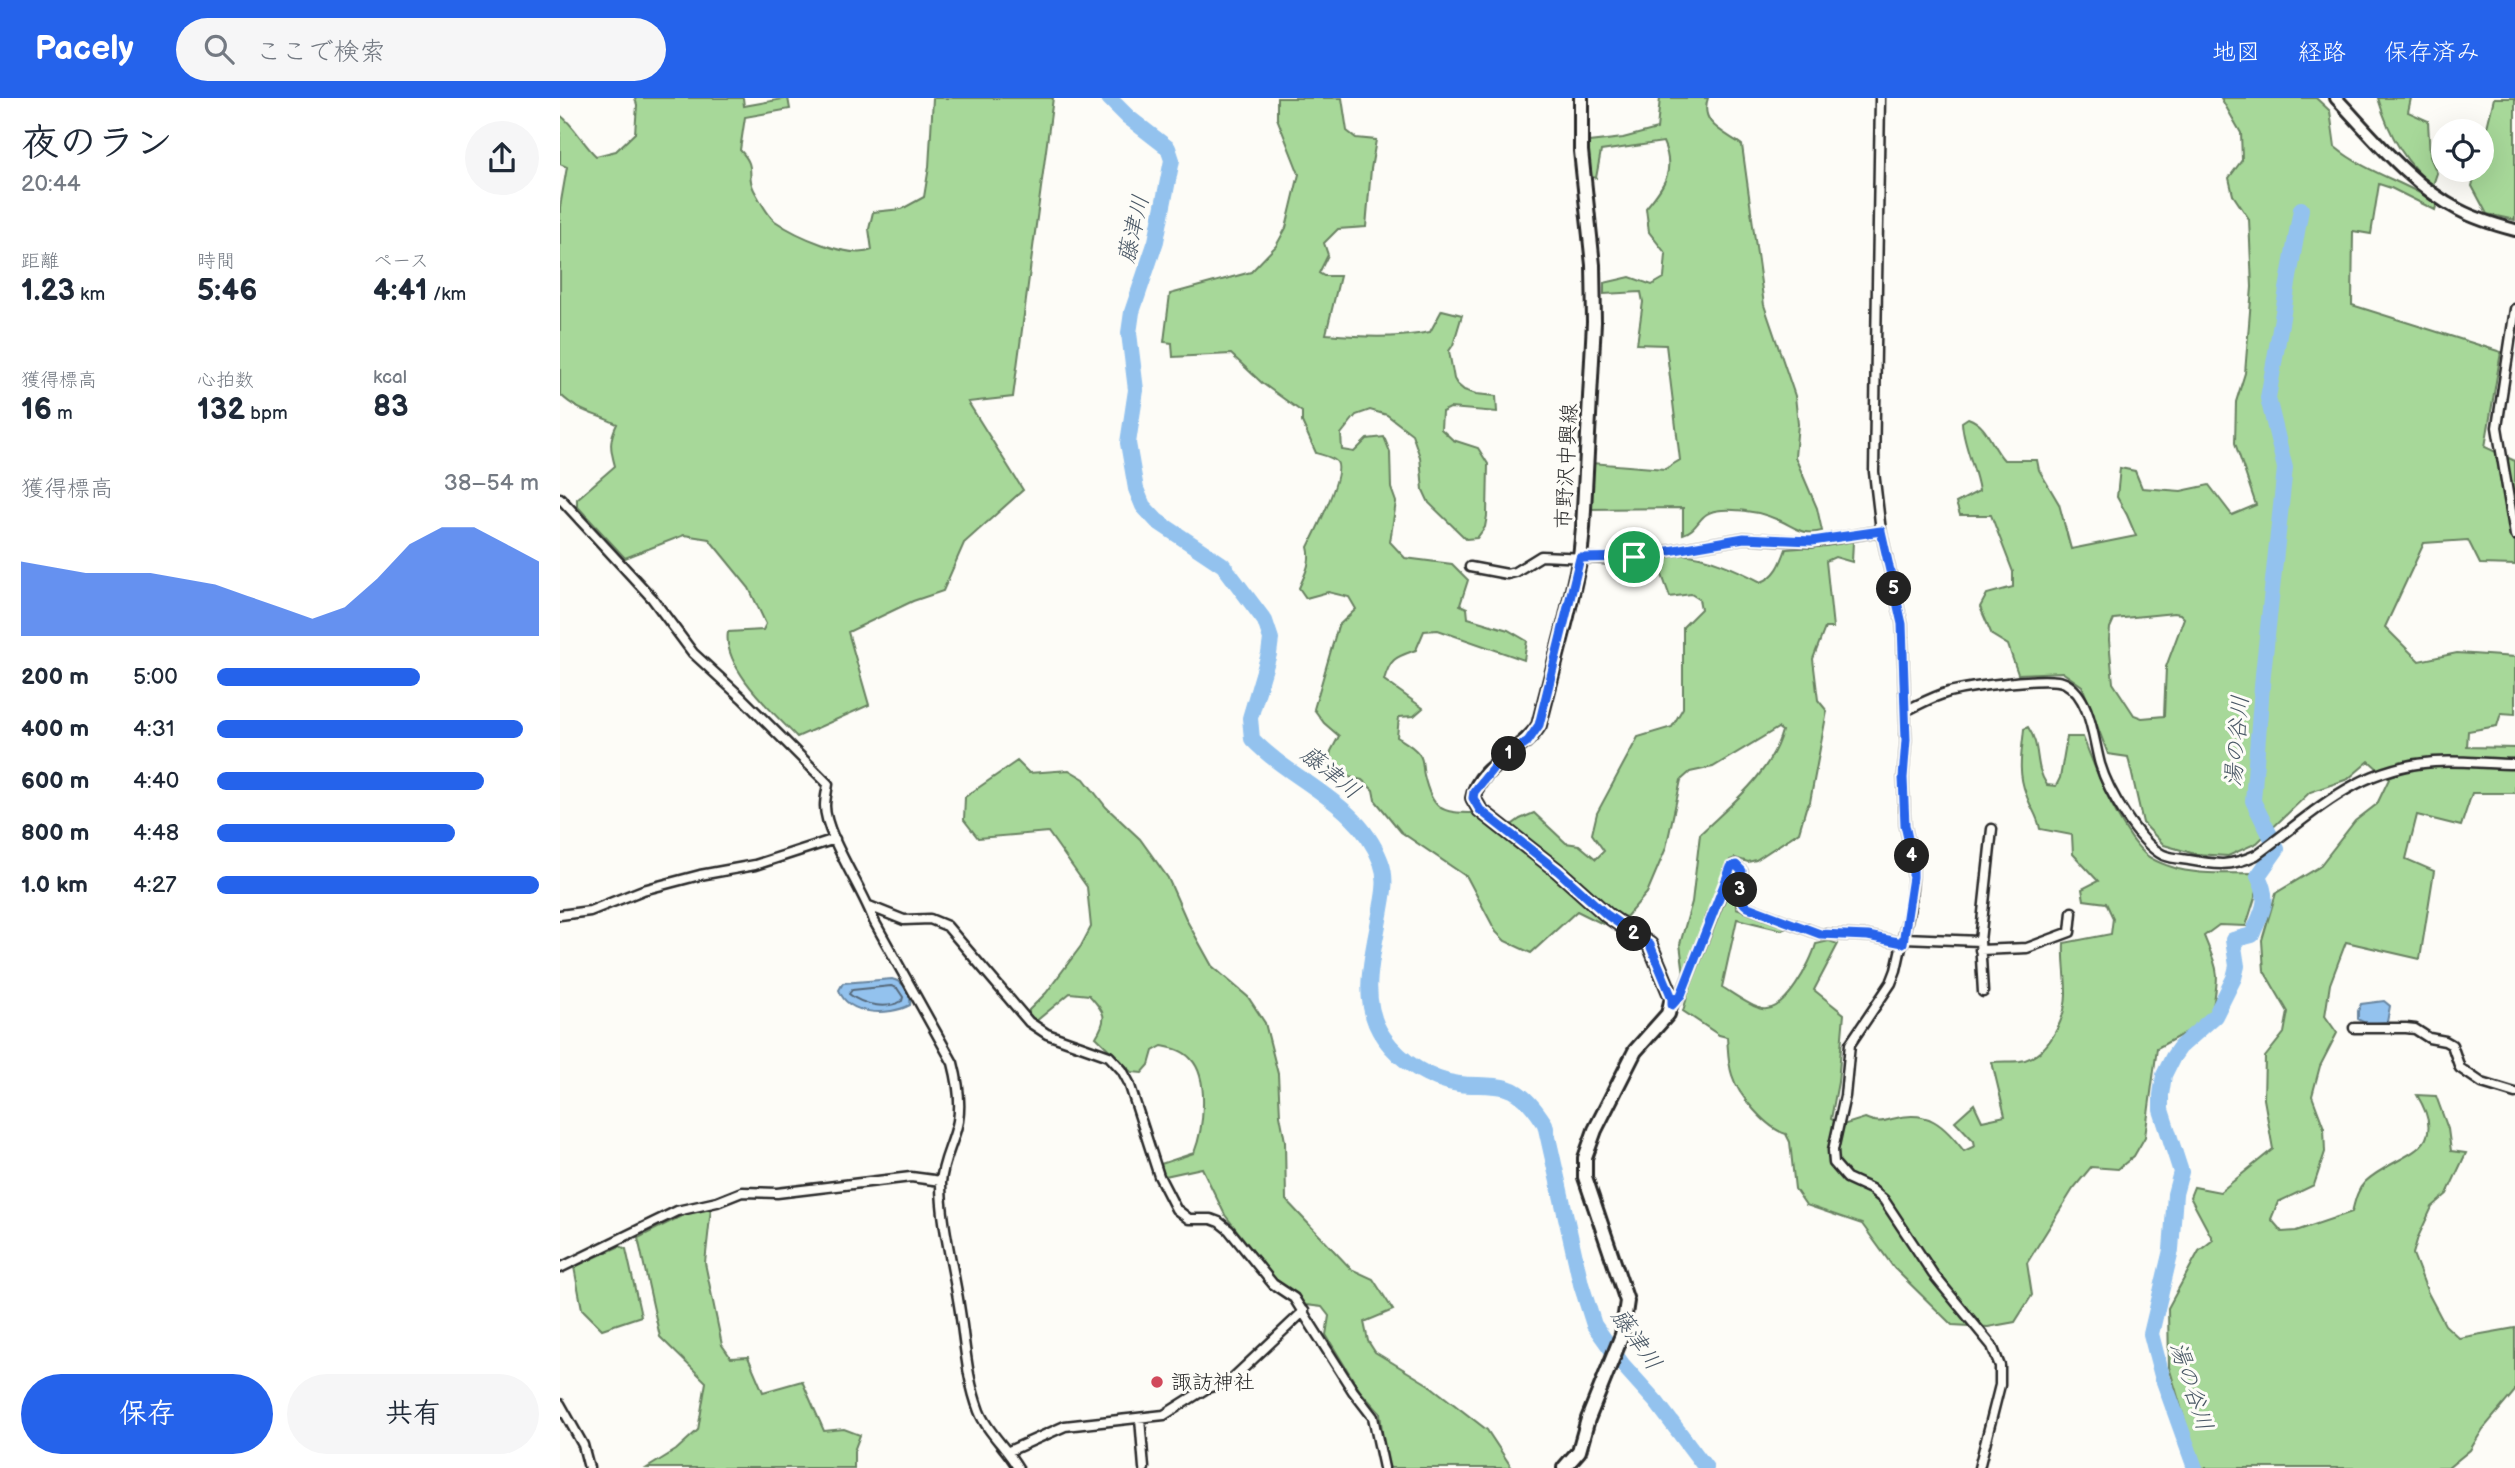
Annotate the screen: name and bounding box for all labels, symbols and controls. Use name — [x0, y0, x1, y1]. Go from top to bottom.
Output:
search box — [176, 18, 666, 81]
text: Pacely — [35, 29, 134, 69]
icon: search — [200, 30, 238, 68]
text: ここで検索 — [256, 37, 386, 68]
text: 地図 — [2212, 38, 2260, 67]
text: 経路 — [2298, 38, 2346, 67]
text: 保存済み — [2384, 38, 2480, 67]
map controls — [2431, 119, 2494, 182]
button: locate — [2431, 119, 2494, 182]
text: 夜のラン — [21, 121, 173, 166]
button: share — [465, 121, 539, 195]
text: 20:44 — [21, 170, 81, 198]
water label: 藤津川 — [1113, 192, 1155, 266]
text: 距離 — [21, 250, 59, 273]
text: 時間 — [197, 250, 235, 273]
text: ペース — [373, 250, 429, 273]
text: 1.23 — [21, 273, 75, 309]
text: 5:46 — [197, 273, 257, 309]
text: 4:41 — [373, 273, 428, 309]
text: km — [75, 283, 105, 306]
text: /km — [428, 283, 466, 306]
text: kcal — [373, 366, 407, 389]
text: 獲得標高 — [21, 369, 97, 392]
text: 心拍数 — [197, 369, 254, 392]
text: 83 — [373, 389, 409, 425]
text: 16 — [21, 392, 52, 428]
text: 132 — [197, 392, 245, 428]
text: m — [52, 402, 73, 425]
text: bpm — [245, 402, 288, 425]
street label: 市野沢中興線 — [1551, 402, 1582, 530]
text: 38–54 m — [444, 469, 539, 497]
text: 獲得標高 — [21, 475, 113, 503]
pin — [1604, 527, 1664, 587]
icon: arrive — [1615, 538, 1653, 576]
pin: 5 — [1876, 572, 1912, 606]
text: 5 — [1888, 577, 1899, 600]
text: 200 m — [21, 663, 89, 691]
text: 5:00 — [133, 663, 178, 691]
water label: 湯の谷川 — [2219, 694, 2255, 788]
text: 400 m — [21, 715, 89, 743]
text: 4:31 — [133, 715, 175, 743]
pin: 1 — [1492, 736, 1527, 772]
water label: 藤津川 — [1295, 740, 1366, 805]
text: 1 — [1505, 742, 1513, 765]
text: 600 m — [21, 767, 89, 795]
text: 4:40 — [133, 767, 179, 795]
text: 800 m — [21, 819, 89, 847]
text: 4:48 — [133, 819, 179, 847]
pin: 4 — [1894, 838, 1930, 874]
text: 4 — [1906, 844, 1917, 867]
text: 1.0 km — [21, 871, 88, 899]
text: 4:27 — [133, 871, 177, 899]
pin: 3 — [1722, 872, 1758, 908]
text: 3 — [1734, 878, 1745, 901]
pin: 2 — [1616, 916, 1652, 952]
text: 2 — [1628, 922, 1639, 945]
water label: 藤津川 — [1605, 1303, 1667, 1376]
water label: 湯の谷川 — [2164, 1338, 2219, 1434]
place label: 諏訪神社 — [1171, 1370, 1255, 1395]
button: 保存 — [21, 1374, 273, 1454]
button: 共有 — [287, 1374, 539, 1454]
marker: 諏訪神社 — [1149, 1374, 1165, 1390]

